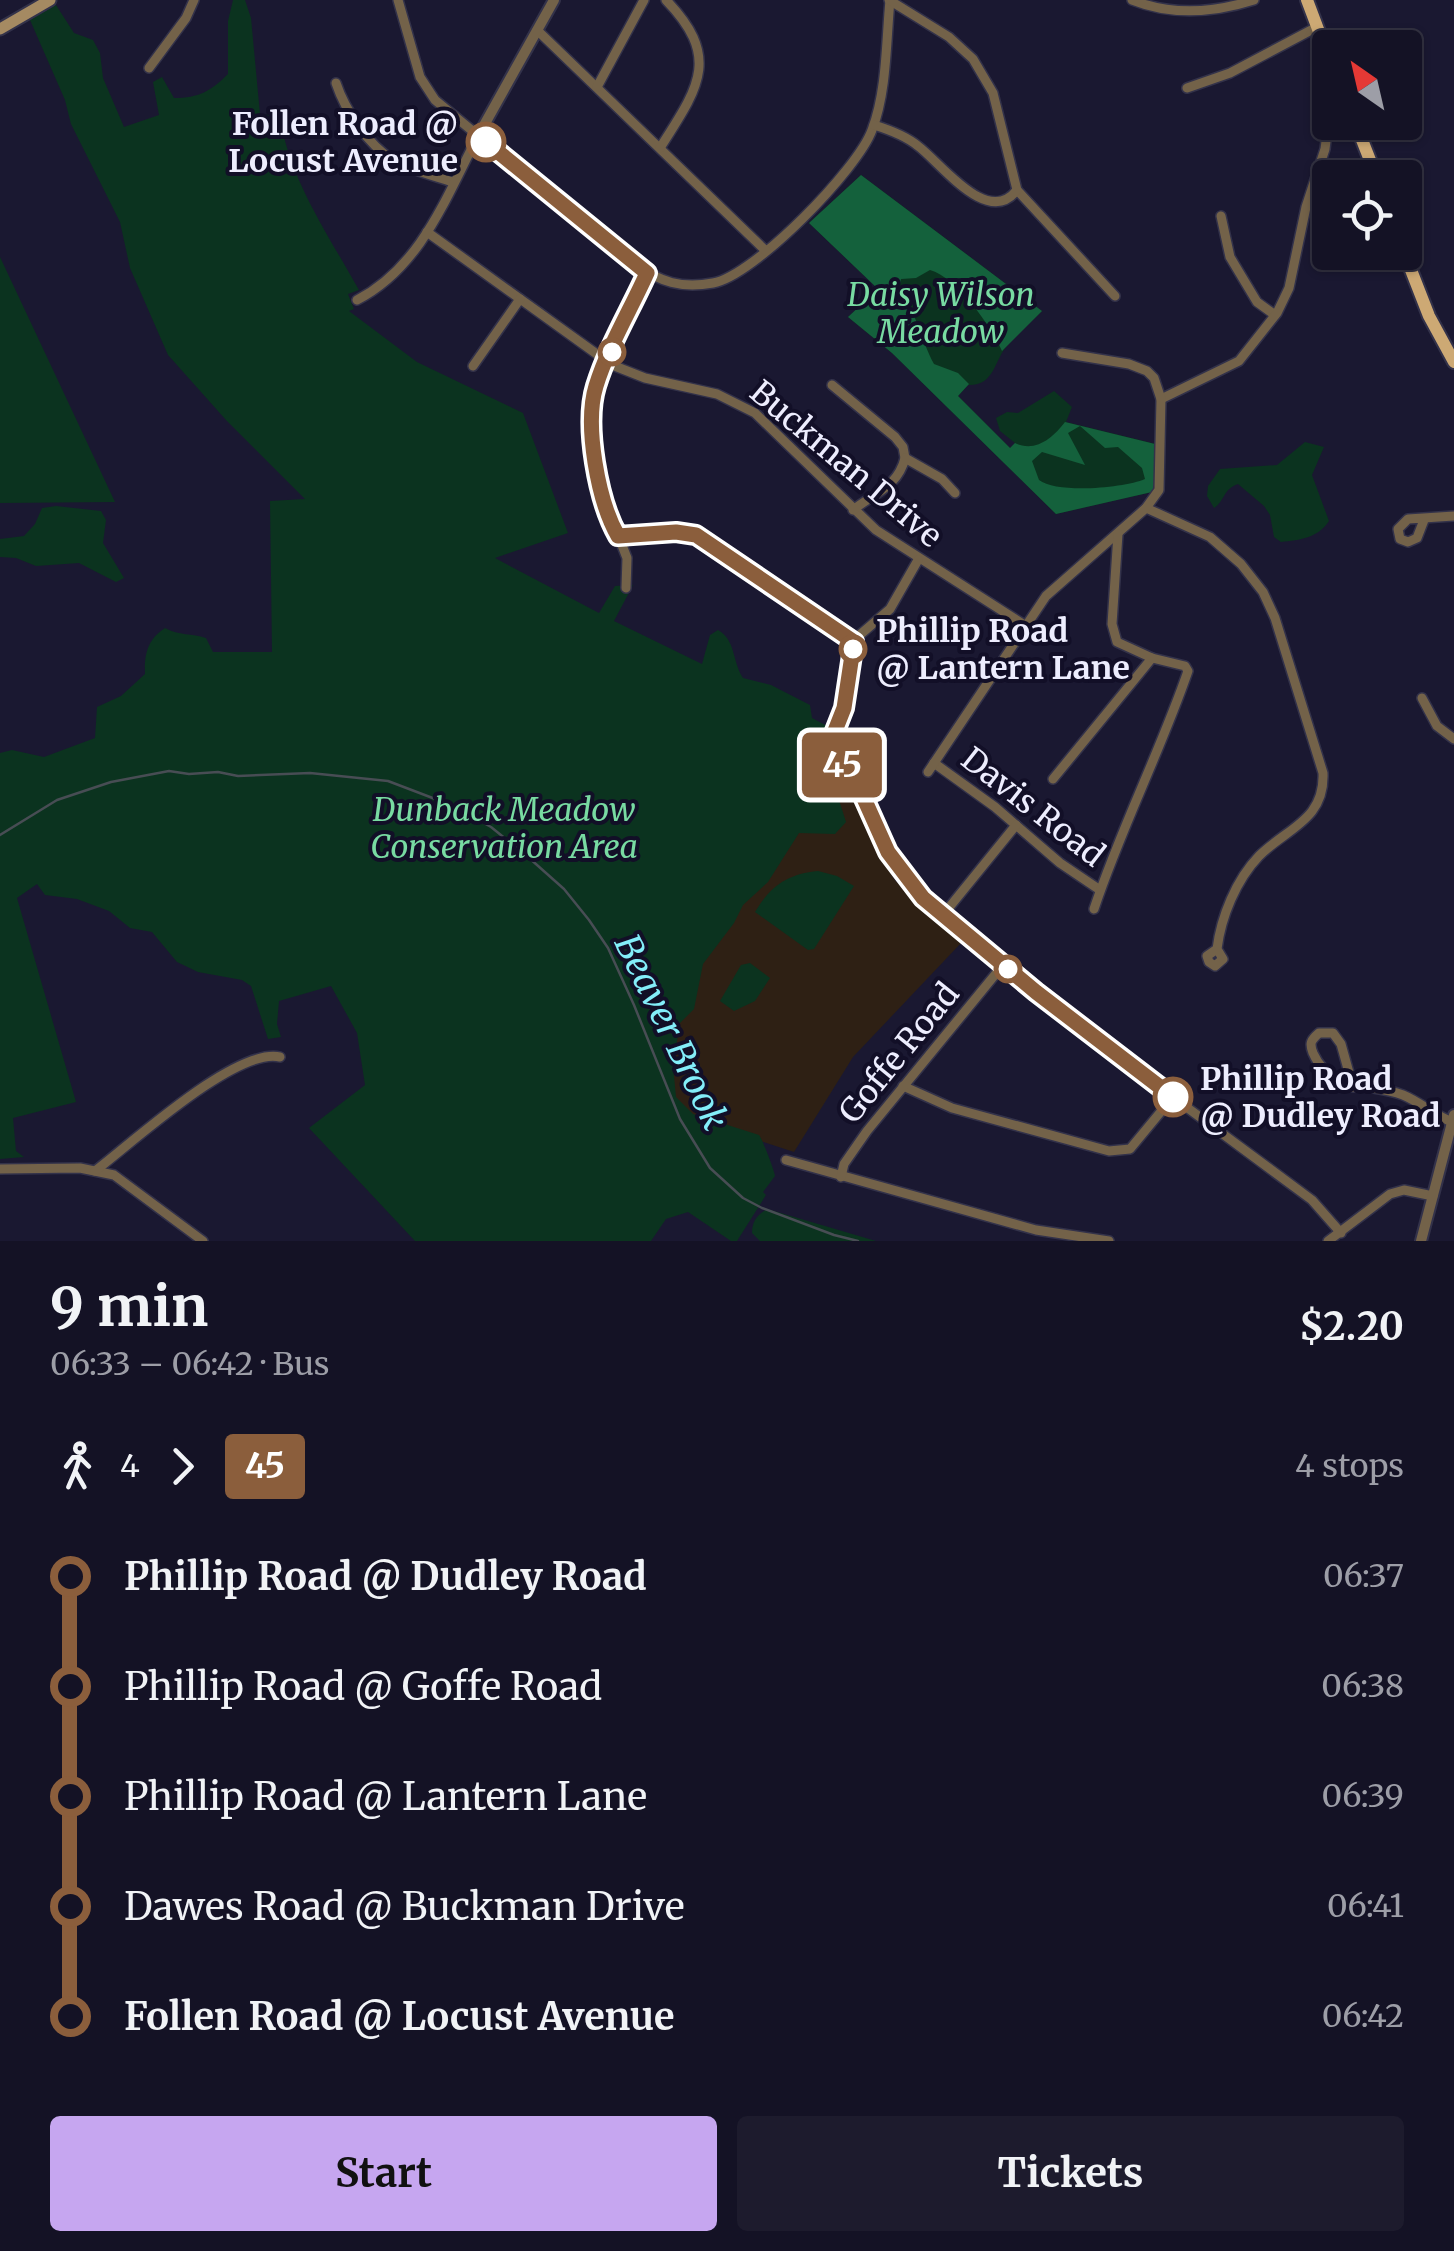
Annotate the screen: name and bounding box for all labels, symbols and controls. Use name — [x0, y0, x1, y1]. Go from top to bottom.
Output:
north arrow — [1312, 30, 1422, 140]
map controls — [1312, 30, 1422, 270]
place label: Follen Road @ Locust Avenue — [228, 104, 458, 181]
marker: Follen Road @ Locust Avenue — [467, 123, 505, 161]
button: locate — [1312, 160, 1422, 270]
park label: Daisy Wilson Meadow — [846, 275, 1035, 352]
unlabelled marker — [599, 339, 625, 365]
street label: Buckman Drive — [742, 372, 950, 556]
place label: Phillip Road @ Lantern Lane — [876, 611, 1130, 688]
marker: Phillip Road @ Lantern Lane — [840, 636, 866, 662]
line badge: 45 — [797, 732, 887, 798]
street label: Davis Road — [954, 739, 1112, 875]
text: 45 — [822, 743, 862, 787]
park label: Dunback Meadow Conservation Area — [370, 790, 638, 867]
water label: Beaver Brook — [605, 927, 737, 1137]
unlabelled marker — [995, 956, 1021, 982]
street label: Goffe Road — [830, 975, 968, 1131]
place label: Phillip Road @ Dudley Road — [1200, 1059, 1441, 1136]
marker: Phillip Road @ Dudley Road — [1154, 1078, 1192, 1116]
text: 9 min — [50, 1272, 208, 1341]
text: $2.20 — [1299, 1303, 1404, 1350]
text: 06:33 – 06:42 · Bus — [50, 1344, 330, 1384]
icon: walk — [50, 1439, 105, 1494]
icon: forward — [155, 1439, 210, 1494]
text: 45 — [245, 1444, 285, 1488]
text: 4 — [120, 1446, 140, 1486]
text: 4 stops — [1295, 1446, 1404, 1486]
text: Phillip Road @ Dudley Road — [124, 1553, 647, 1600]
text: 06:37 — [1323, 1556, 1404, 1596]
text: Phillip Road @ Goffe Road — [124, 1663, 602, 1710]
text: 06:38 — [1321, 1666, 1404, 1706]
text: Phillip Road @ Lantern Lane — [124, 1773, 647, 1820]
text: 06:39 — [1322, 1776, 1404, 1816]
text: Dawes Road @ Buckman Drive — [124, 1883, 685, 1930]
text: 06:41 — [1327, 1886, 1404, 1926]
text: Follen Road @ Locust Avenue — [124, 1993, 675, 2040]
text: 06:42 — [1322, 1996, 1404, 2036]
button: Start — [50, 2116, 717, 2231]
button: Tickets — [737, 2116, 1404, 2231]

